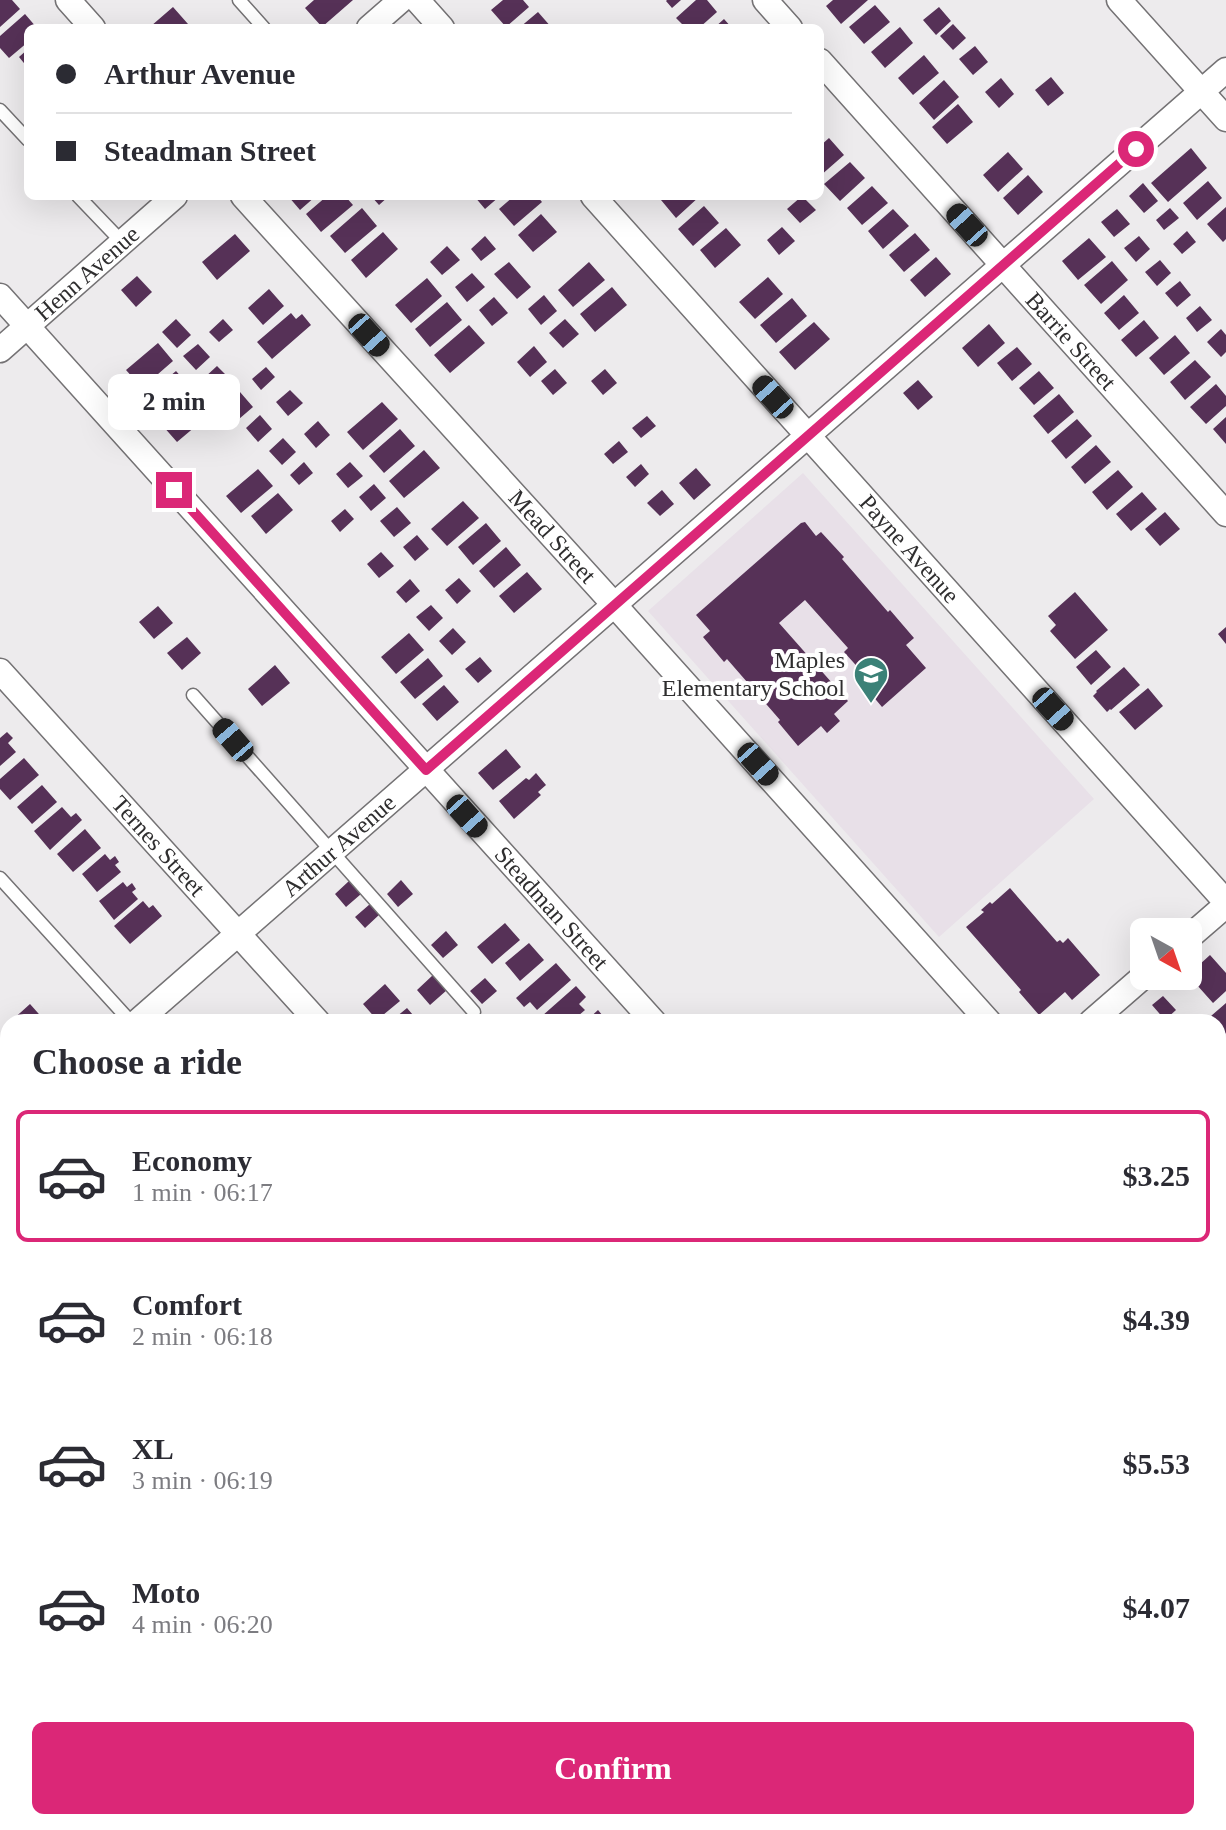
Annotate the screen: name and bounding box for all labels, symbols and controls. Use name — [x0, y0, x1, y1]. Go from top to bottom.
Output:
text: Arthur Avenue — [104, 57, 295, 90]
route start — [1118, 131, 1154, 167]
text: Steadman Street — [104, 134, 316, 167]
car — [942, 199, 992, 251]
street label: Henn Avenue — [30, 221, 144, 326]
street label: Barrie Street — [1021, 287, 1122, 395]
car — [344, 309, 394, 361]
car — [748, 371, 798, 423]
callout: 2 min — [108, 374, 240, 430]
text: 2 min — [143, 387, 205, 416]
route end — [156, 472, 192, 508]
street label: Mead Street — [503, 485, 601, 589]
street label: Payne Avenue — [854, 490, 965, 608]
place label: Maples Elementary School — [662, 647, 845, 701]
school or university icon: Maples Elementary School — [852, 655, 890, 705]
car — [1028, 683, 1078, 735]
car — [208, 714, 258, 766]
car — [733, 738, 783, 790]
street label: Arthur Avenue — [277, 789, 401, 902]
car — [442, 790, 492, 842]
street label: Ternes Street — [107, 791, 210, 901]
street label: Steadman Street — [489, 841, 614, 975]
north arrow — [1130, 918, 1202, 990]
map controls — [1130, 918, 1202, 990]
text: Choose a ride — [32, 1042, 242, 1082]
icon: car — [36, 1140, 108, 1212]
text: Economy — [132, 1144, 252, 1177]
text: $3.25 — [1123, 1159, 1190, 1192]
text: 1 min · 06:17 — [132, 1178, 273, 1207]
icon: car — [36, 1284, 108, 1356]
text: Comfort — [132, 1288, 242, 1321]
text: $4.39 — [1123, 1303, 1190, 1336]
text: 2 min · 06:18 — [132, 1322, 273, 1351]
icon: car — [36, 1428, 108, 1500]
text: XL — [132, 1432, 174, 1465]
text: $5.53 — [1123, 1447, 1190, 1480]
text: 3 min · 06:19 — [132, 1466, 273, 1495]
icon: car — [36, 1572, 108, 1644]
text: Moto — [132, 1576, 200, 1609]
text: $4.07 — [1123, 1591, 1190, 1624]
text: 4 min · 06:20 — [132, 1610, 273, 1639]
button: Confirm — [32, 1722, 1194, 1814]

